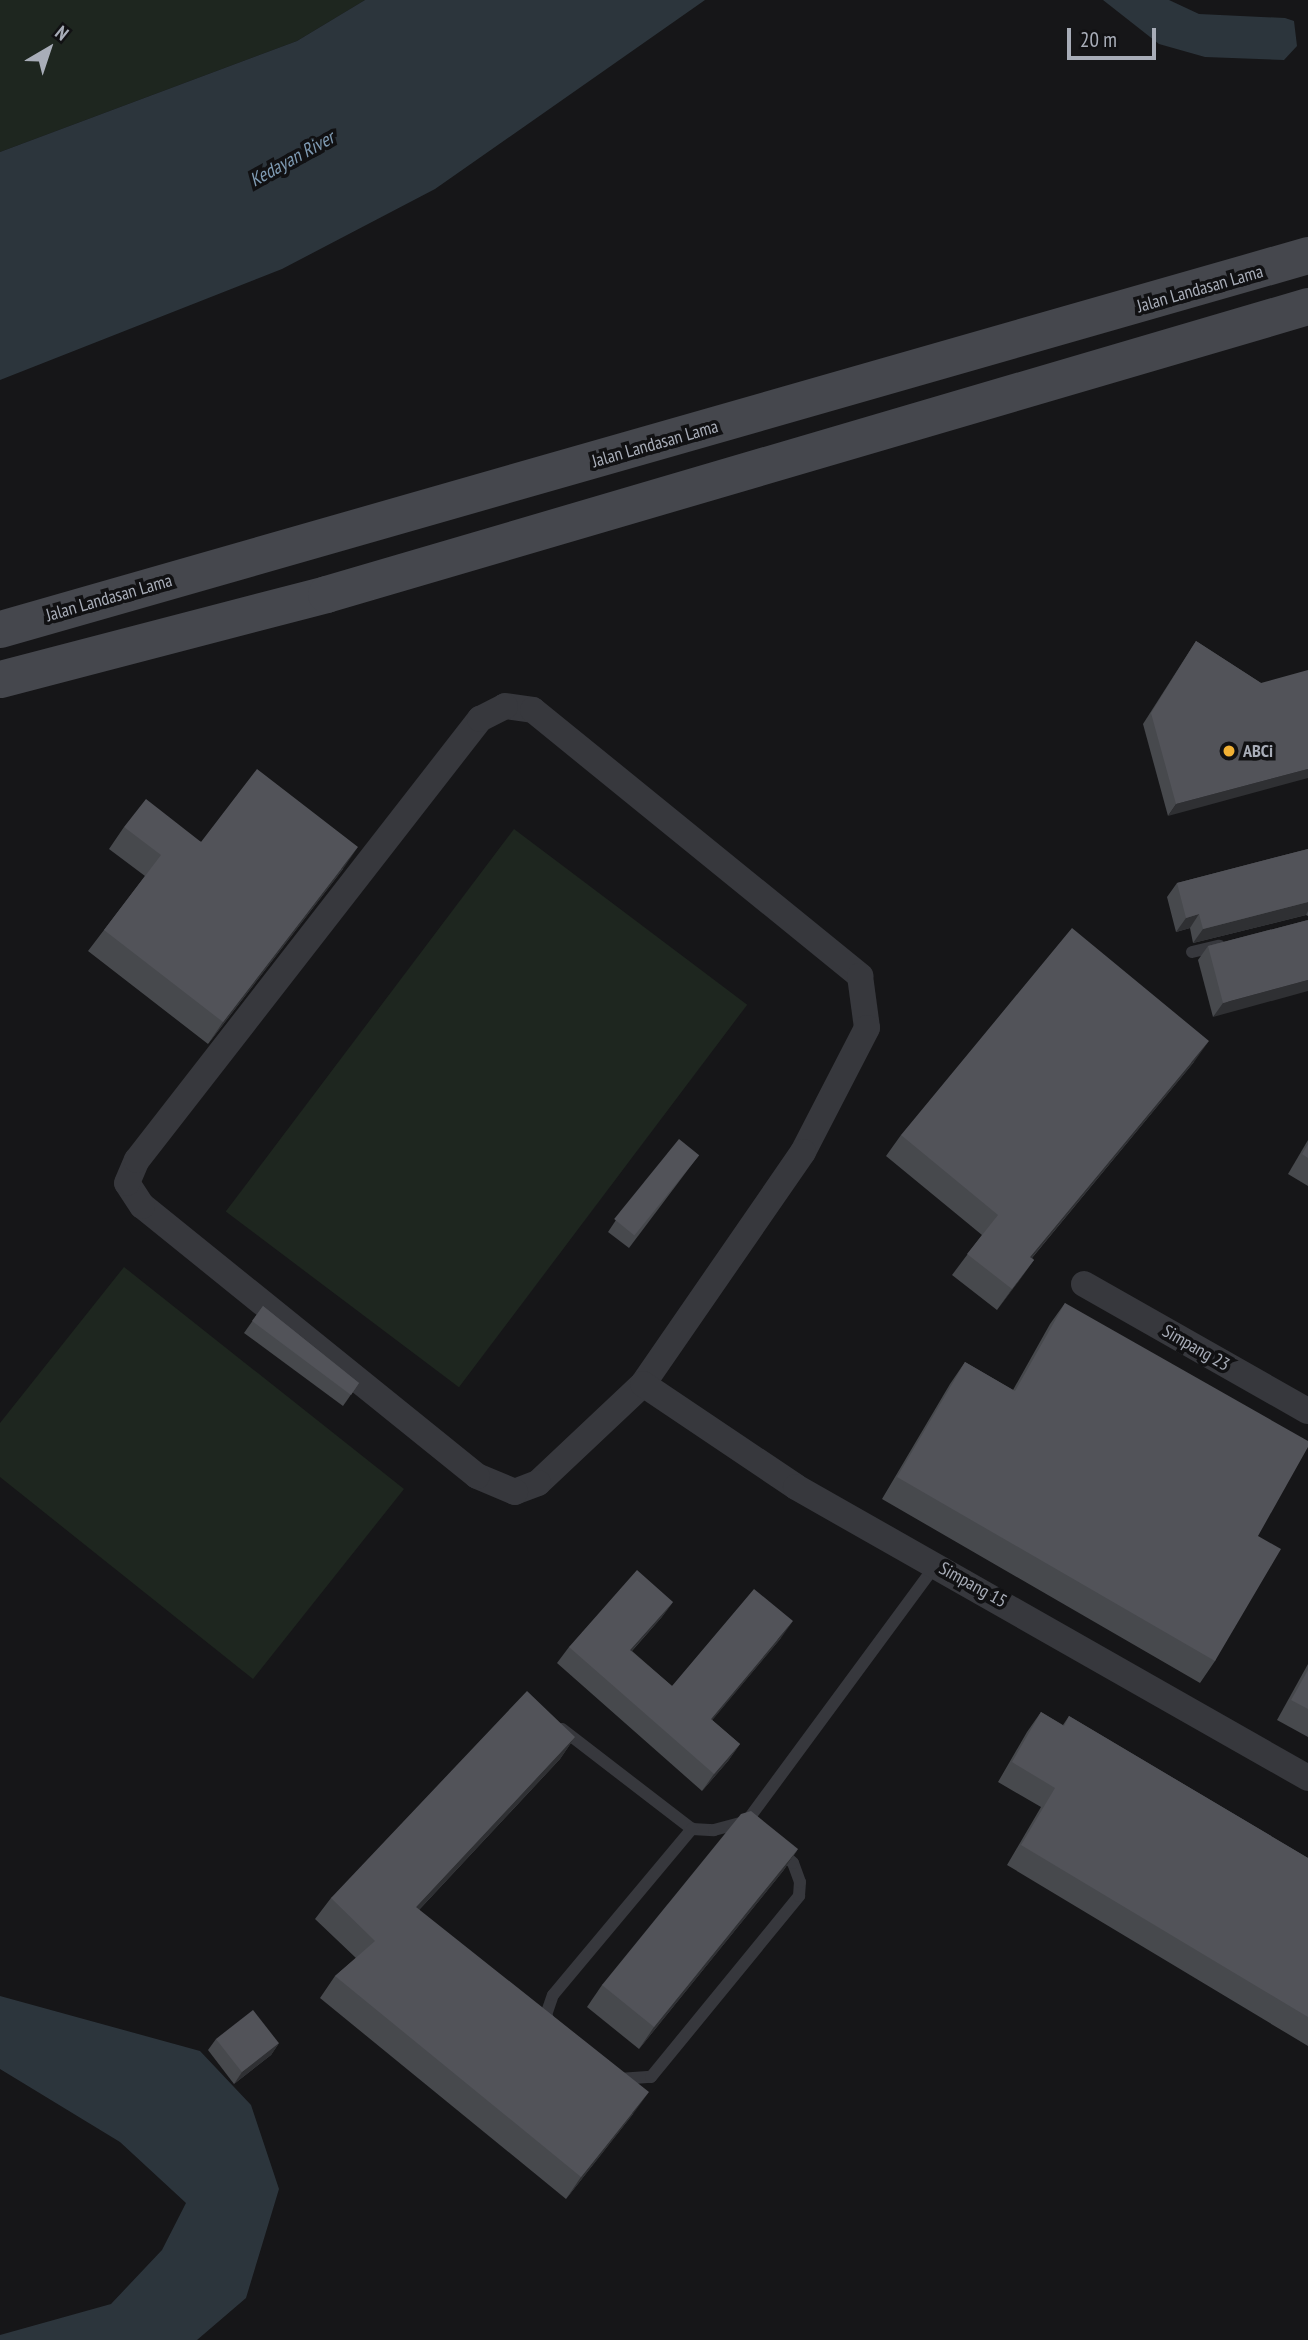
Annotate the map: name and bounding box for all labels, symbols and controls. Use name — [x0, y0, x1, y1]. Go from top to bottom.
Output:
north arrow — [14, 14, 84, 84]
scale bar — [1070, 14, 1159, 58]
text: N — [51, 20, 74, 45]
text: 20 m — [1080, 26, 1117, 53]
water label: Kedayan River — [246, 126, 338, 192]
street label: Jalan Landasan Lama — [1134, 261, 1266, 317]
street label: Jalan Landasan Lama — [589, 416, 721, 472]
street label: Jalan Landasan Lama — [43, 570, 175, 626]
place label: ABCi — [1243, 740, 1273, 762]
marker: ABCi — [1221, 743, 1237, 759]
street label: Simpang 23 — [1159, 1320, 1233, 1376]
street label: Simpang 15 — [935, 1558, 1011, 1612]

